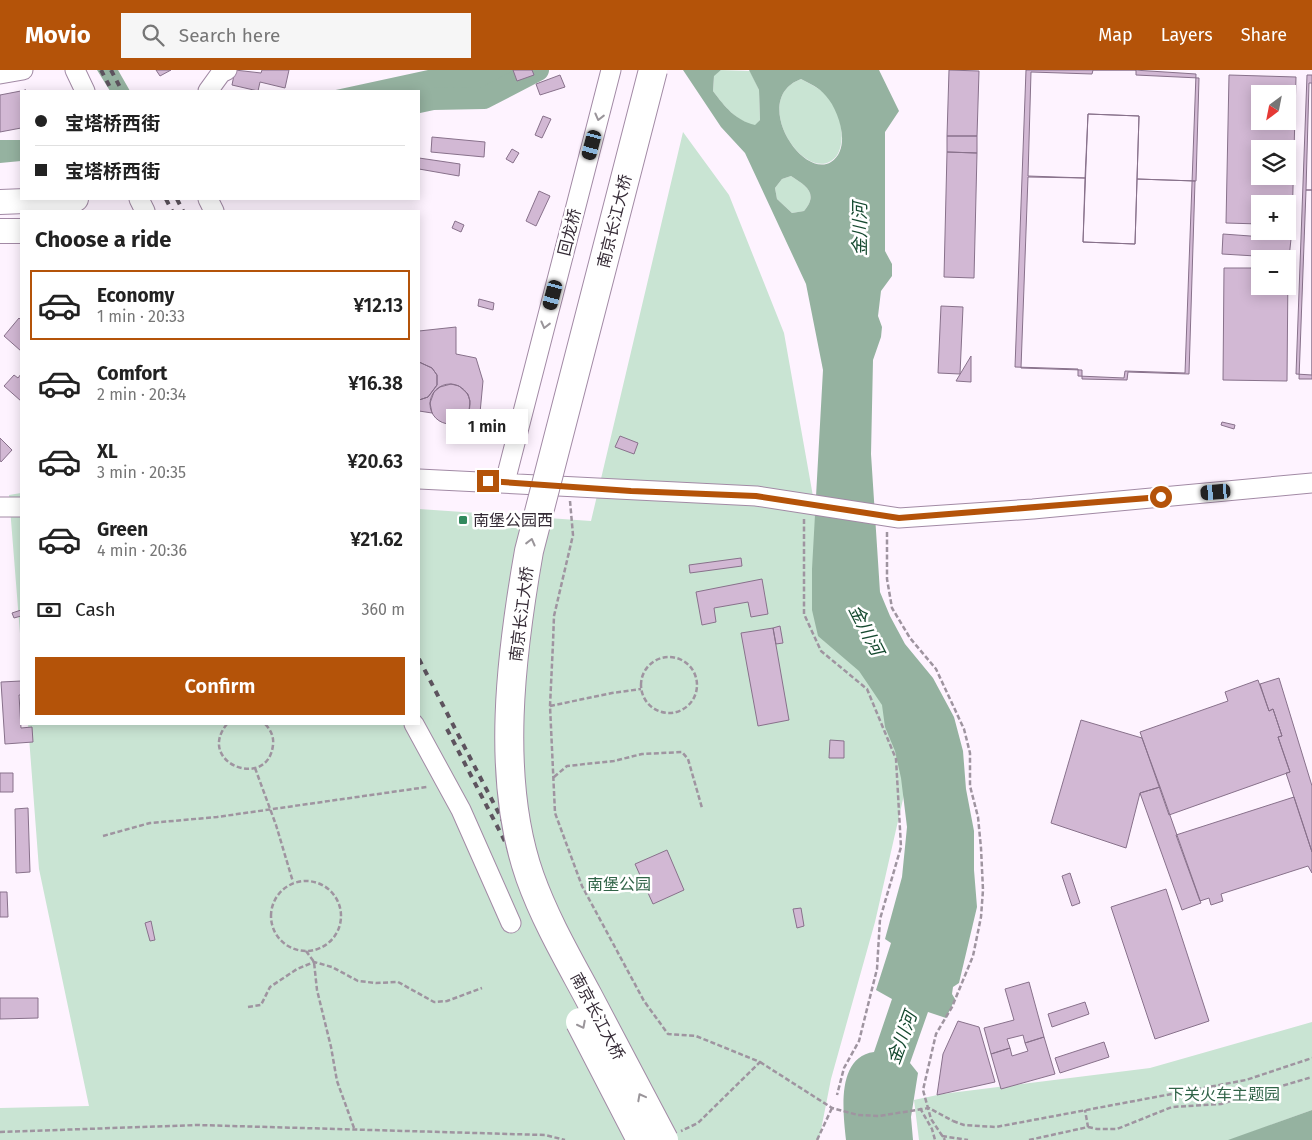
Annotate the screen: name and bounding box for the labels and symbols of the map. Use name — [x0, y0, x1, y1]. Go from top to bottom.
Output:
north arrow — [1251, 85, 1296, 130]
one-way arrow — [594, 113, 605, 122]
car — [580, 129, 603, 161]
street label: 南京长江大桥 — [594, 172, 635, 270]
water label: 金川河 — [849, 199, 871, 256]
street label: 回龙桥 — [554, 207, 585, 258]
car — [541, 279, 564, 311]
one-way arrow — [541, 321, 551, 329]
callout: 1 min — [447, 408, 529, 444]
route end — [477, 470, 499, 492]
car — [1200, 483, 1231, 501]
route start — [1150, 486, 1172, 508]
place label: 南堡公园西 — [473, 511, 553, 530]
marker: 南堡公园西 — [457, 514, 469, 526]
one-way arrow — [526, 539, 536, 547]
street label: 南京长江大桥 — [506, 565, 537, 663]
water label: 金川河 — [844, 601, 889, 662]
park label: 南堡公园 — [587, 875, 651, 894]
street label: 南京长江大桥 — [567, 969, 628, 1063]
water label: 金川河 — [882, 1006, 923, 1067]
one-way arrow — [576, 1020, 586, 1029]
park label: 下关火车主题园 — [1168, 1085, 1280, 1104]
one-way arrow — [638, 1093, 648, 1102]

